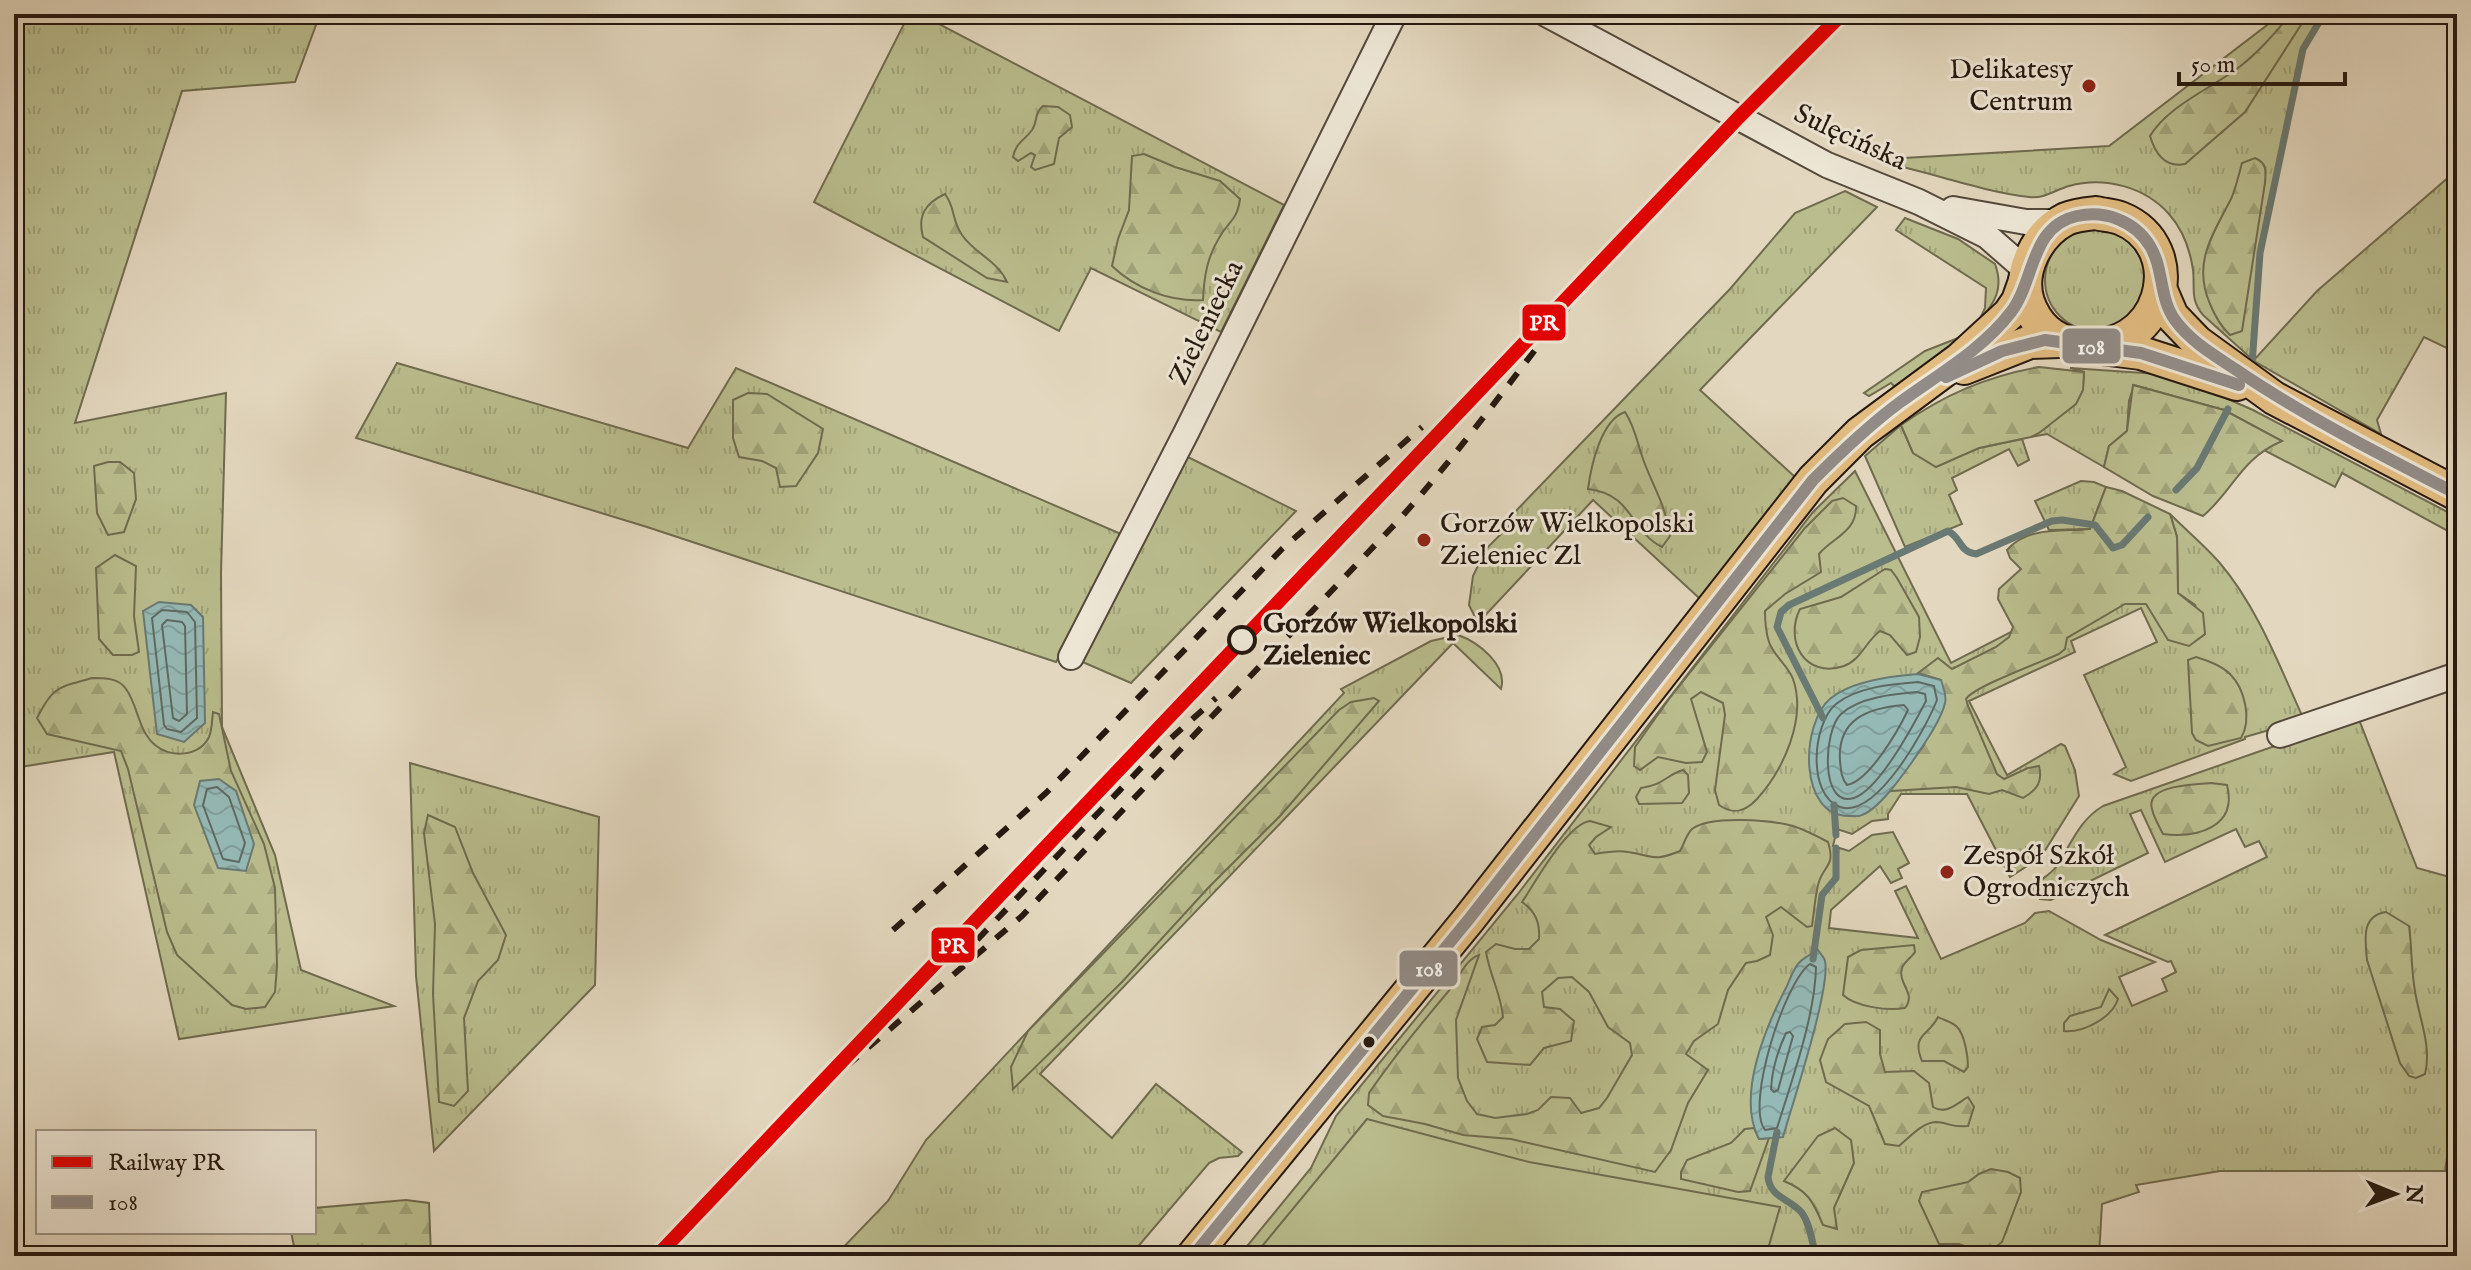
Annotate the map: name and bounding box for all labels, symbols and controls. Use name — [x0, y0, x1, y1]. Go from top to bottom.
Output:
scale bar — [2179, 36, 2345, 86]
text: 50 m — [2191, 50, 2235, 81]
place label: Delikatesy Centrum — [1949, 53, 2073, 120]
marker: Delikatesy Centrum — [2080, 77, 2098, 95]
street label: Sulęcińska — [1788, 97, 1913, 180]
street label: Zieleniecka — [1162, 254, 1253, 391]
line badge: PR — [1521, 303, 1567, 342]
text: PR — [1529, 310, 1560, 338]
line badge: 108 — [2061, 327, 2122, 365]
text: 108 — [2077, 334, 2105, 362]
place label: Gorzów Wielkopolski Zieleniec Zl — [1440, 507, 1694, 574]
marker: Gorzów Wielkopolski Zieleniec Zl — [1415, 531, 1433, 549]
place label: Gorzów Wielkopolski Zieleniec — [1263, 607, 1518, 674]
marker: Gorzów Wielkopolski Zieleniec — [1228, 626, 1256, 654]
place label: Zespół Szkół Ogrodniczych — [1963, 839, 2129, 906]
marker: Zespół Szkół Ogrodniczych — [1938, 863, 1956, 881]
line badge: PR — [930, 926, 976, 964]
text: PR — [938, 933, 969, 961]
line badge: 108 — [1398, 949, 1459, 988]
text: 108 — [1415, 956, 1443, 984]
unlabelled marker — [1361, 1034, 1377, 1050]
legend — [36, 1130, 316, 1234]
text: Railway PR — [108, 1148, 225, 1179]
north arrow — [2355, 1154, 2435, 1234]
text: N — [2399, 1184, 2427, 1204]
text: 108 — [108, 1188, 138, 1219]

